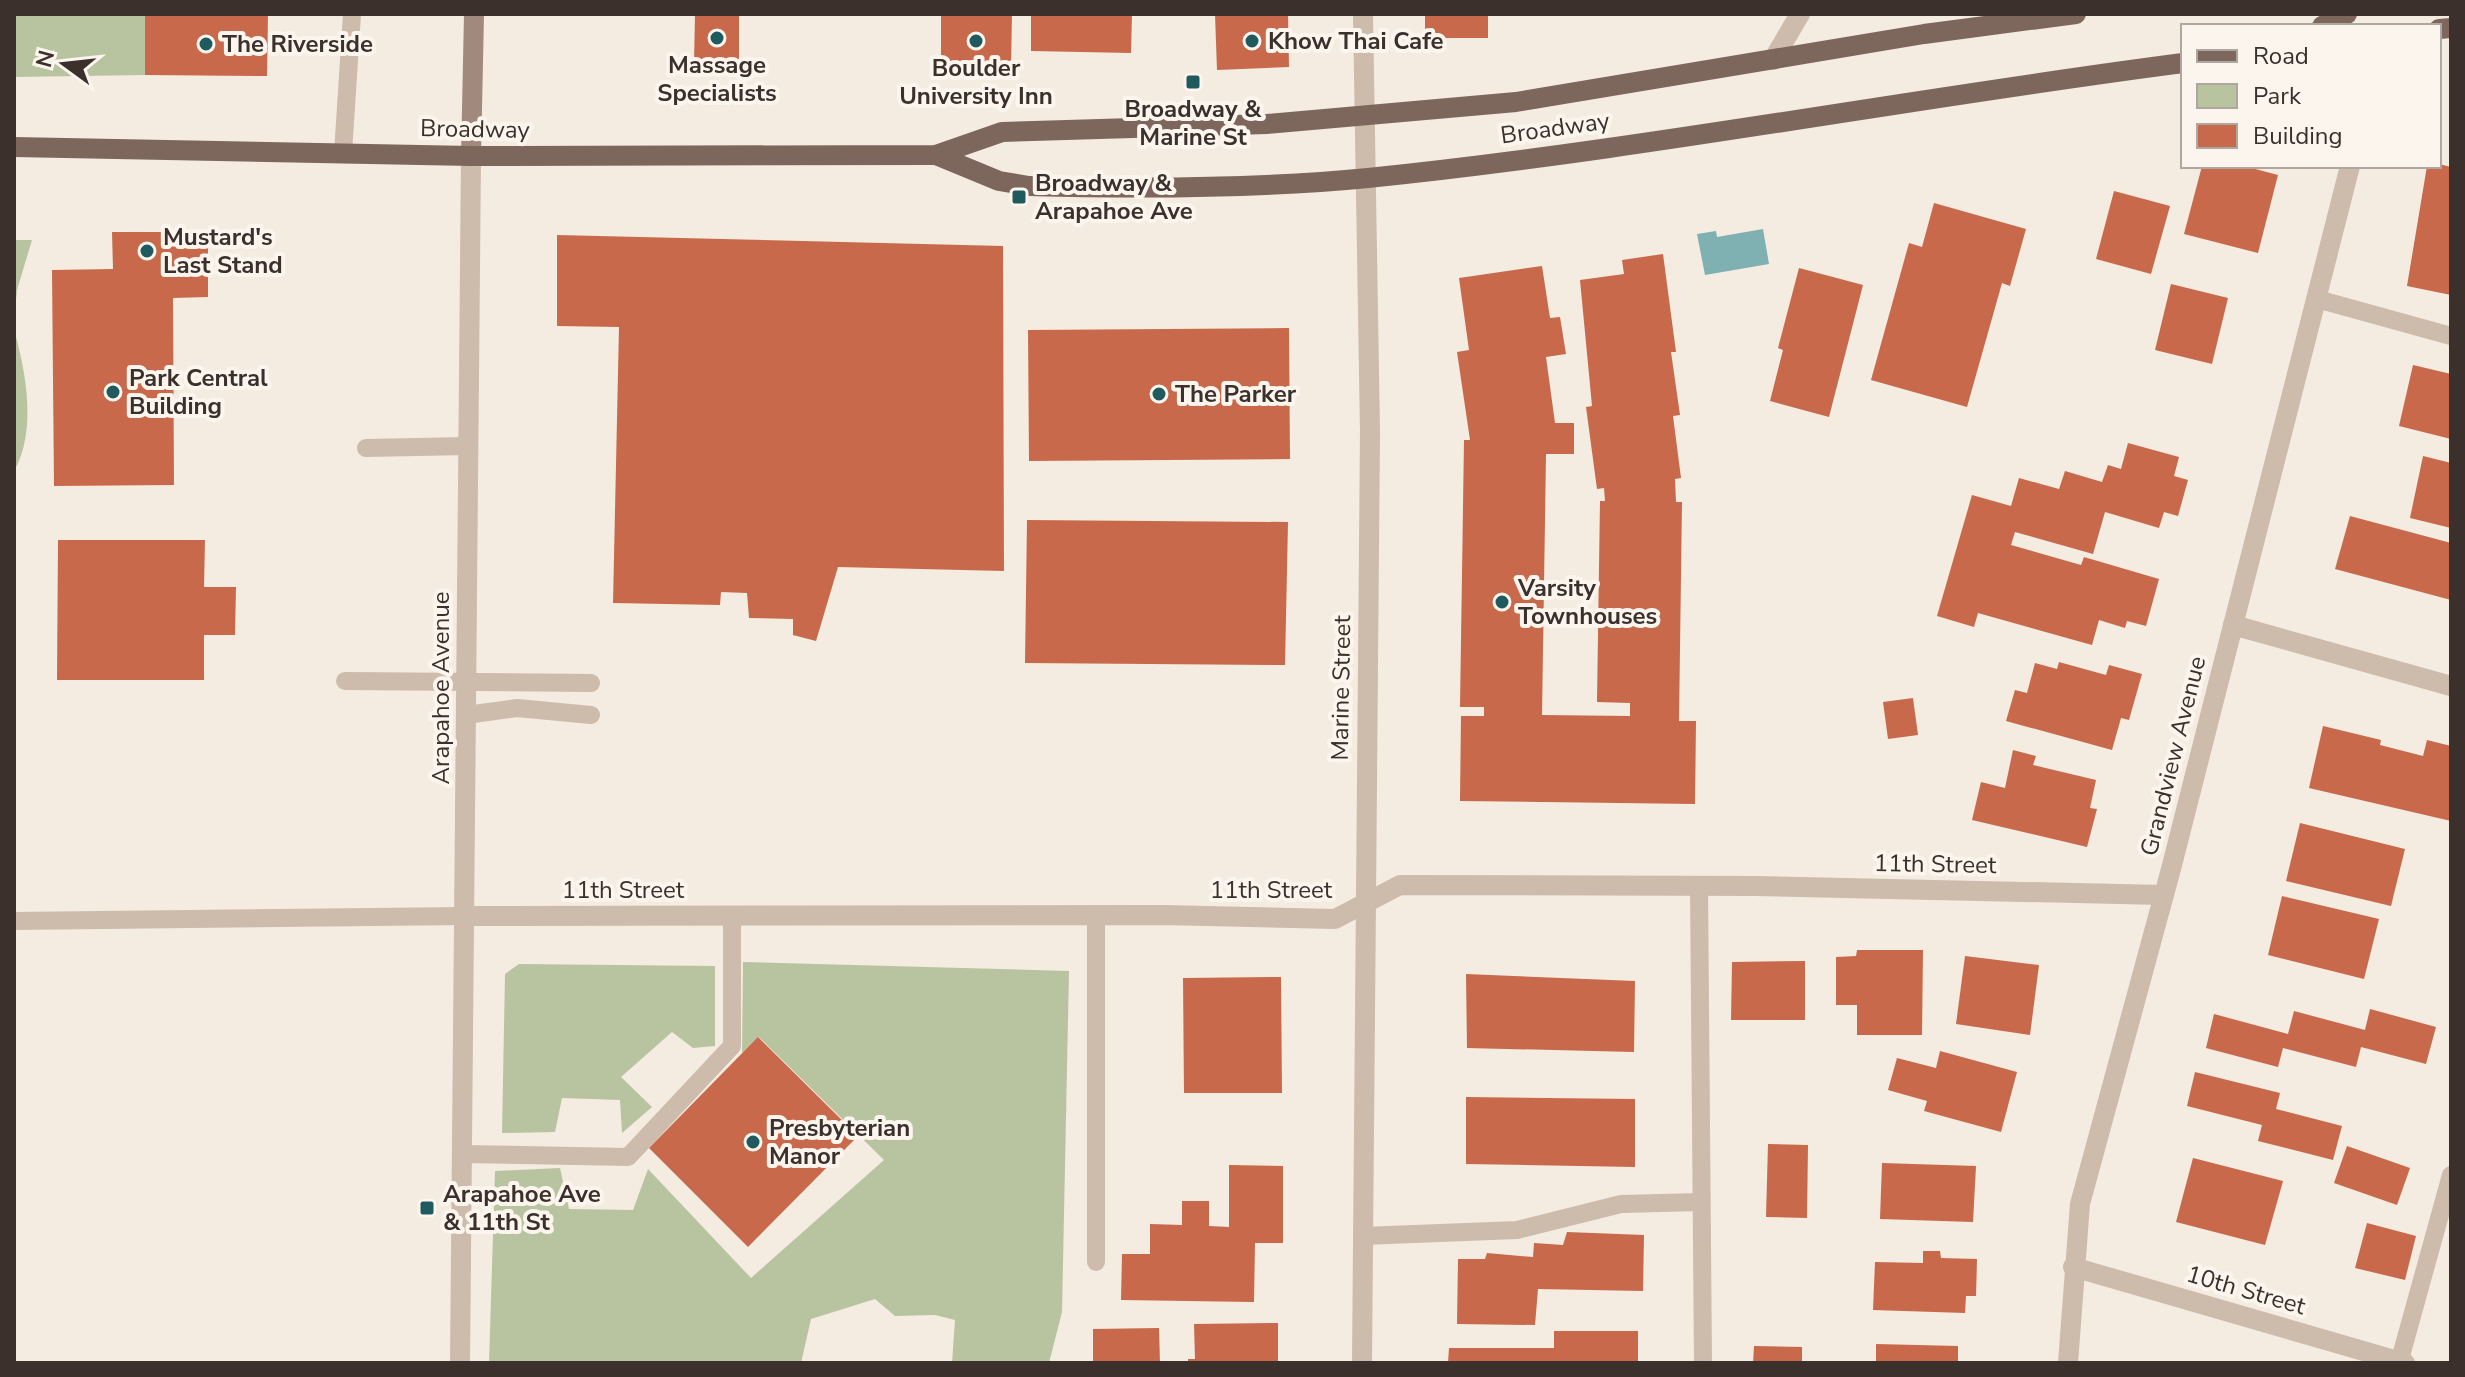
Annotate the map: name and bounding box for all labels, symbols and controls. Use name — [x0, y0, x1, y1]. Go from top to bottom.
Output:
north arrow — [24, 24, 104, 104]
legend — [2181, 24, 2441, 168]
place label: Khow Thai Cafe — [1268, 25, 1444, 57]
place label: The Riverside — [222, 28, 373, 60]
marker: Massage Specialists — [708, 29, 726, 47]
marker: Boulder University Inn — [967, 32, 985, 50]
marker: Khow Thai Cafe — [1243, 32, 1261, 50]
marker: The Riverside — [197, 35, 215, 53]
text: Road — [2253, 40, 2309, 72]
text: N — [29, 47, 62, 71]
place label: Massage Specialists — [657, 49, 777, 109]
place label: Boulder University Inn — [899, 52, 1053, 112]
marker: Broadway & Marine St — [1184, 73, 1202, 91]
text: Park — [2253, 80, 2302, 112]
place label: Broadway & Marine St — [1125, 93, 1262, 153]
street label: Broadway — [1499, 104, 1612, 151]
street label: Broadway — [420, 112, 531, 146]
text: Building — [2253, 120, 2343, 152]
place label: Broadway & Arapahoe Ave — [1035, 167, 1193, 227]
marker: Broadway & Arapahoe Ave — [1010, 188, 1028, 206]
place label: Mustard's Last Stand — [163, 221, 283, 281]
marker: Mustard's Last Stand — [138, 242, 156, 260]
place label: Park Central Building — [129, 362, 268, 422]
place label: The Parker — [1175, 378, 1297, 410]
marker: Park Central Building — [104, 383, 122, 401]
marker: The Parker — [1150, 385, 1168, 403]
place label: Varsity Townhouses — [1517, 572, 1657, 632]
street label: Arapahoe Avenue — [425, 592, 457, 785]
marker: Varsity Townhouses — [1493, 593, 1511, 611]
street label: Marine Street — [1324, 614, 1358, 761]
street label: Grandview Avenue — [2133, 653, 2213, 859]
street label: 11th Street — [1873, 847, 1997, 881]
street label: 11th Street — [562, 874, 685, 906]
street label: 11th Street — [1210, 874, 1333, 906]
place label: Presbyterian Manor — [769, 1112, 910, 1172]
marker: Presbyterian Manor — [744, 1133, 762, 1151]
place label: Arapahoe Ave & 11th St — [443, 1178, 601, 1238]
marker: Arapahoe Ave & 11th St — [418, 1199, 436, 1217]
street label: 10th Street — [2183, 1258, 2310, 1322]

